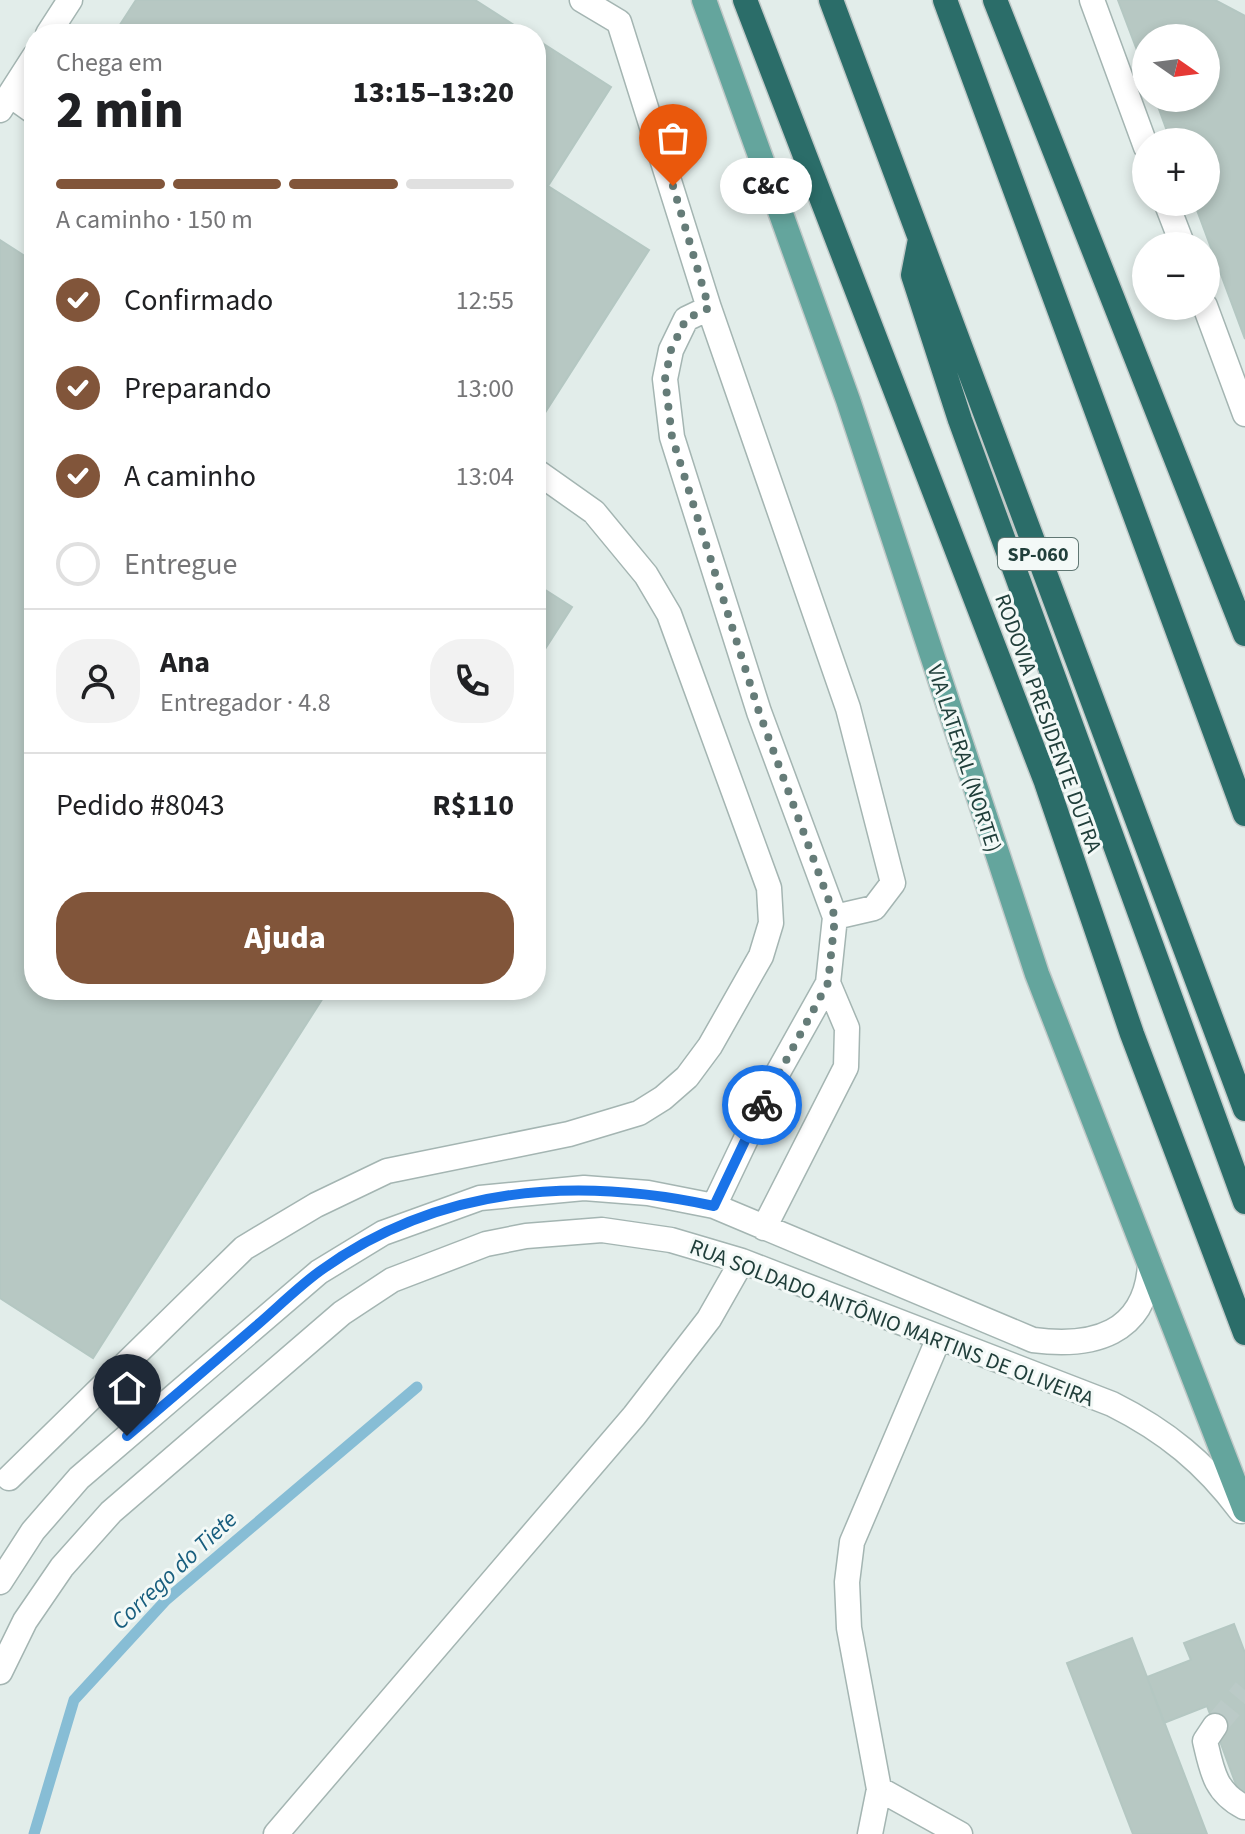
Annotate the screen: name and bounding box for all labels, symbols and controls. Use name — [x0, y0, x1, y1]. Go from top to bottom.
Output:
north arrow — [1132, 24, 1220, 112]
map controls — [1132, 24, 1220, 320]
text: Chega em — [56, 44, 163, 81]
text: 13:15–13:20 — [353, 71, 514, 114]
text: 2 min — [56, 74, 184, 148]
pin — [639, 104, 707, 186]
icon: bag — [651, 116, 695, 160]
button: + — [1132, 128, 1220, 216]
callout: C&C — [721, 158, 813, 214]
text: C&C — [742, 167, 790, 204]
text: A caminho · 150 m — [56, 201, 253, 238]
button: − — [1132, 232, 1220, 320]
icon: check — [56, 278, 100, 322]
text: Confirmado — [124, 279, 273, 322]
text: 12:55 — [456, 282, 514, 319]
icon: check — [56, 366, 100, 410]
text: Preparando — [124, 367, 271, 410]
text: 13:00 — [456, 370, 514, 407]
icon: check — [56, 454, 100, 498]
text: A caminho — [124, 455, 256, 498]
text: 13:04 — [456, 458, 514, 495]
road number: SP-060 — [998, 538, 1078, 570]
text: Entregue — [124, 543, 237, 586]
street label: RODOVIA PRESIDENTE DUTRA — [986, 589, 1110, 857]
button: person — [56, 639, 140, 723]
button: phone — [430, 639, 514, 723]
text: Ana — [160, 641, 210, 684]
street label: VIA LATERAL (NORTE) — [919, 660, 1009, 856]
text: Entregador · 4.8 — [160, 684, 331, 721]
text: Pedido #8043 — [56, 784, 225, 827]
text: R$110 — [432, 784, 514, 827]
button: Ajuda — [56, 892, 514, 984]
courier — [722, 1065, 802, 1145]
icon: bike — [740, 1083, 784, 1127]
street label: RUA SOLDADO ANTÔNIO MARTINS DE OLIVEIRA — [685, 1231, 1098, 1415]
pin — [93, 1354, 161, 1436]
icon: home — [105, 1366, 149, 1410]
water label: Corrego do Tiete — [103, 1503, 245, 1638]

